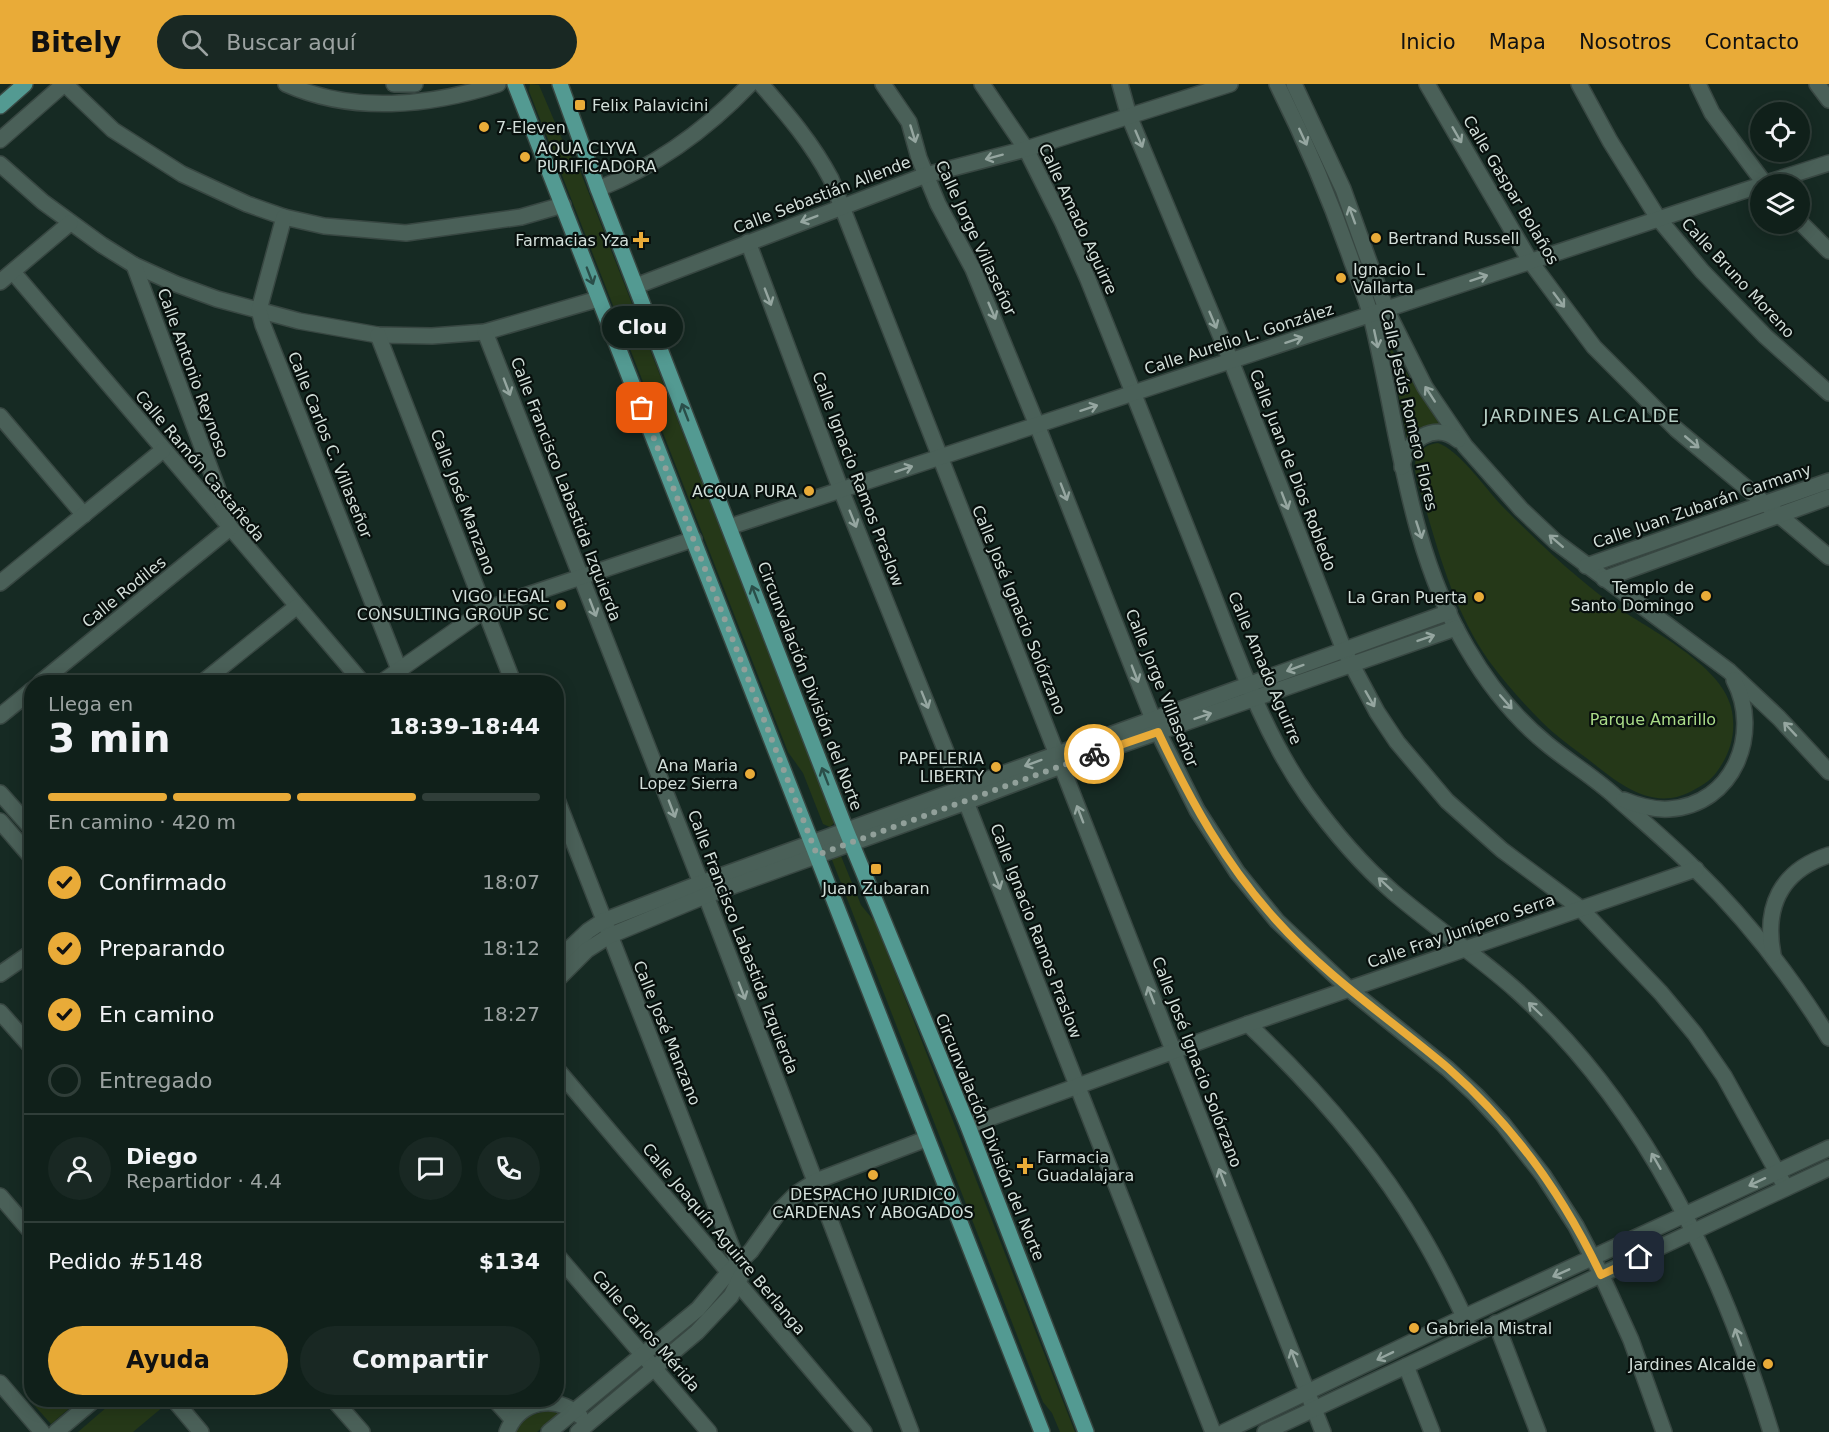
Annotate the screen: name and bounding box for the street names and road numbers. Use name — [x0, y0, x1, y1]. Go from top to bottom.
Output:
street label: Calle Gaspar Bolaños — [1459, 112, 1563, 268]
street label: Calle Amado Aguirre — [1035, 141, 1121, 297]
street label: Calle Sebastián Allende — [731, 152, 913, 238]
street label: Calle Jorge Villaseñor — [932, 157, 1021, 319]
street label: Calle Bruno Moreno — [1677, 214, 1799, 342]
street label: Calle Antonio Reynoso — [153, 286, 233, 460]
street label: Calle Aurelio L. González — [1142, 299, 1336, 379]
street label: Calle Jesús Romero Flores — [1377, 308, 1441, 512]
street label: Calle Carlos C. Villaseñor — [284, 349, 376, 542]
street label: Calle Francisco Labastida Izquierda — [507, 354, 625, 624]
street label: Calle Juan de Dios Robledo — [1246, 367, 1340, 573]
street label: Calle Ignacio Ramos Praslow — [808, 369, 908, 589]
street label: Calle Ramón Castañeda — [131, 387, 269, 545]
street label: Calle José Manzano — [426, 426, 500, 578]
street label: Calle Juan Zubarán Carmany — [1590, 460, 1814, 552]
street label: Calle José Ignacio Solórzano — [968, 502, 1070, 718]
street label: Calle Rodiles — [78, 552, 170, 632]
street label: Circunvalación División del Norte — [754, 559, 866, 813]
street label: Calle Amado Aguirre — [1224, 589, 1306, 747]
street label: Calle Jorge Villaseñor — [1122, 606, 1203, 770]
street label: Calle Francisco Labastida Izquierda — [684, 807, 802, 1077]
street label: Calle Ignacio Ramos Praslow — [986, 821, 1086, 1041]
street label: Calle Fray Junípero Serra — [1365, 890, 1557, 972]
street label: Calle José Ignacio Solórzano — [1148, 954, 1246, 1170]
street label: Calle José Manzano — [629, 958, 705, 1108]
street label: Circunvalación División del Norte — [932, 1011, 1048, 1263]
street label: Calle Joaquín Aguirre Berlanga — [638, 1139, 810, 1339]
street label: Calle Carlos Mérida — [588, 1266, 704, 1396]

